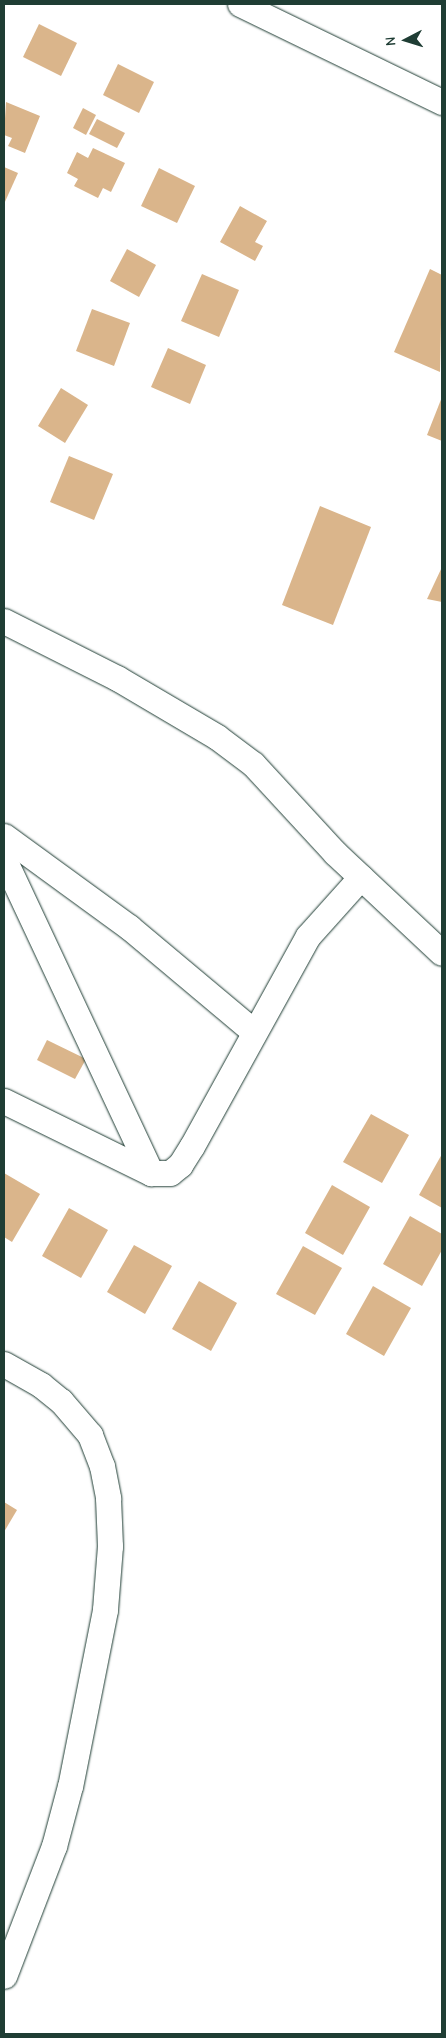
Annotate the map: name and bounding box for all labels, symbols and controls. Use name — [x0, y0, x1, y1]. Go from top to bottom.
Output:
north arrow — [381, 15, 431, 65]
text: N — [382, 36, 399, 47]

